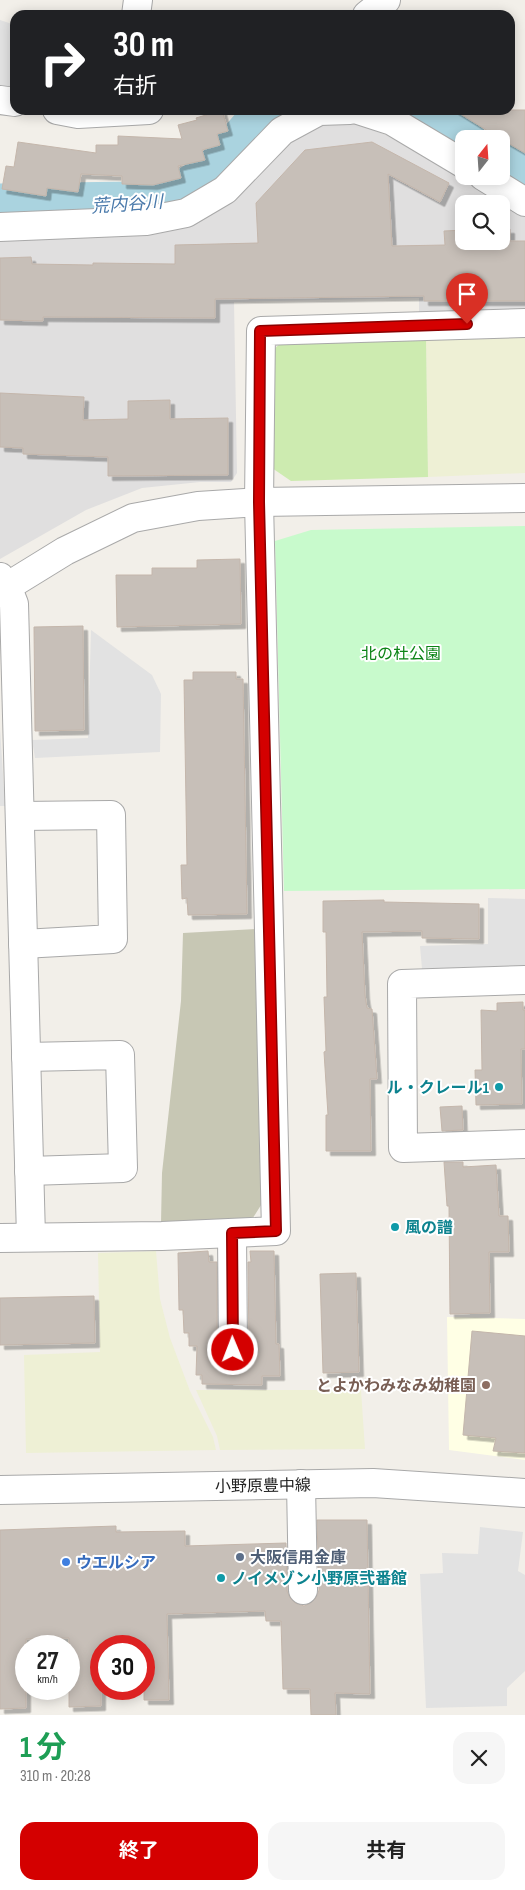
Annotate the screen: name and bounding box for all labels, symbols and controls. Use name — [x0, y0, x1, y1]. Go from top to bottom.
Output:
text: 30 m — [113, 24, 174, 67]
icon: right — [30, 30, 95, 95]
text: 右折 — [113, 73, 157, 100]
north arrow — [455, 130, 510, 185]
map controls — [455, 130, 510, 250]
water label: 荒内谷川 — [90, 191, 166, 217]
button: search — [455, 195, 510, 250]
pin — [446, 273, 488, 324]
icon: arrive — [453, 280, 481, 308]
park label: 北の杜公園 — [361, 645, 441, 664]
place label: ル・クレール1 — [387, 1079, 490, 1098]
marker: ル・クレール1 — [493, 1081, 505, 1093]
place label: 風の譜 — [405, 1219, 453, 1238]
marker: 風の譜 — [389, 1221, 401, 1233]
position arrow — [206, 1323, 258, 1375]
place label: とよかわみなみ幼稚園 — [316, 1377, 476, 1396]
marker: とよかわみなみ幼稚園 — [480, 1379, 492, 1391]
street label: 小野原豊中線 — [215, 1476, 311, 1497]
place label: 大阪信用金庫 — [250, 1549, 346, 1568]
marker: 大阪信用金庫 — [234, 1551, 246, 1563]
place label: ウエルシア — [76, 1554, 156, 1573]
marker: ウエルシア — [60, 1556, 72, 1568]
place label: ノイメゾン小野原弐番館 — [231, 1570, 407, 1589]
marker: ノイメゾン小野原弐番館 — [215, 1572, 227, 1584]
speed limit sign: 30 — [90, 1635, 155, 1700]
text: 27 — [37, 1646, 58, 1677]
text: km/h — [37, 1672, 58, 1687]
text: 1 分 — [20, 1730, 66, 1766]
button: close — [453, 1732, 505, 1784]
text: 310 m · 20:28 — [20, 1767, 91, 1786]
button: 終了 — [20, 1822, 258, 1880]
button: 共有 — [268, 1822, 505, 1880]

